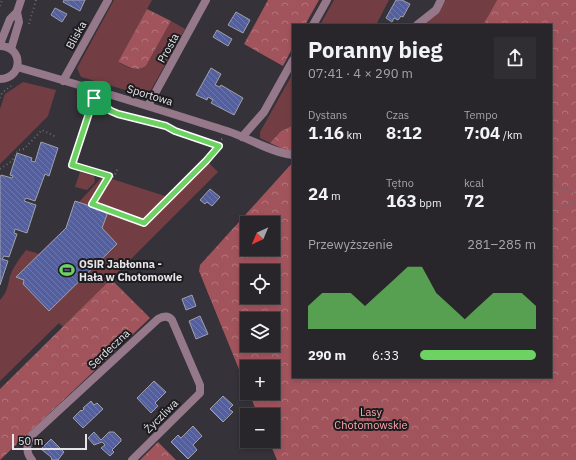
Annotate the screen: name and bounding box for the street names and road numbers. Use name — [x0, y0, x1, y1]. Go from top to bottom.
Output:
street label: Bliska — [63, 18, 89, 51]
street label: Prosta — [154, 31, 182, 65]
street label: Sportowa — [125, 81, 175, 109]
street label: Serdeczna — [85, 326, 133, 372]
street label: Życzliwa — [141, 396, 181, 436]

